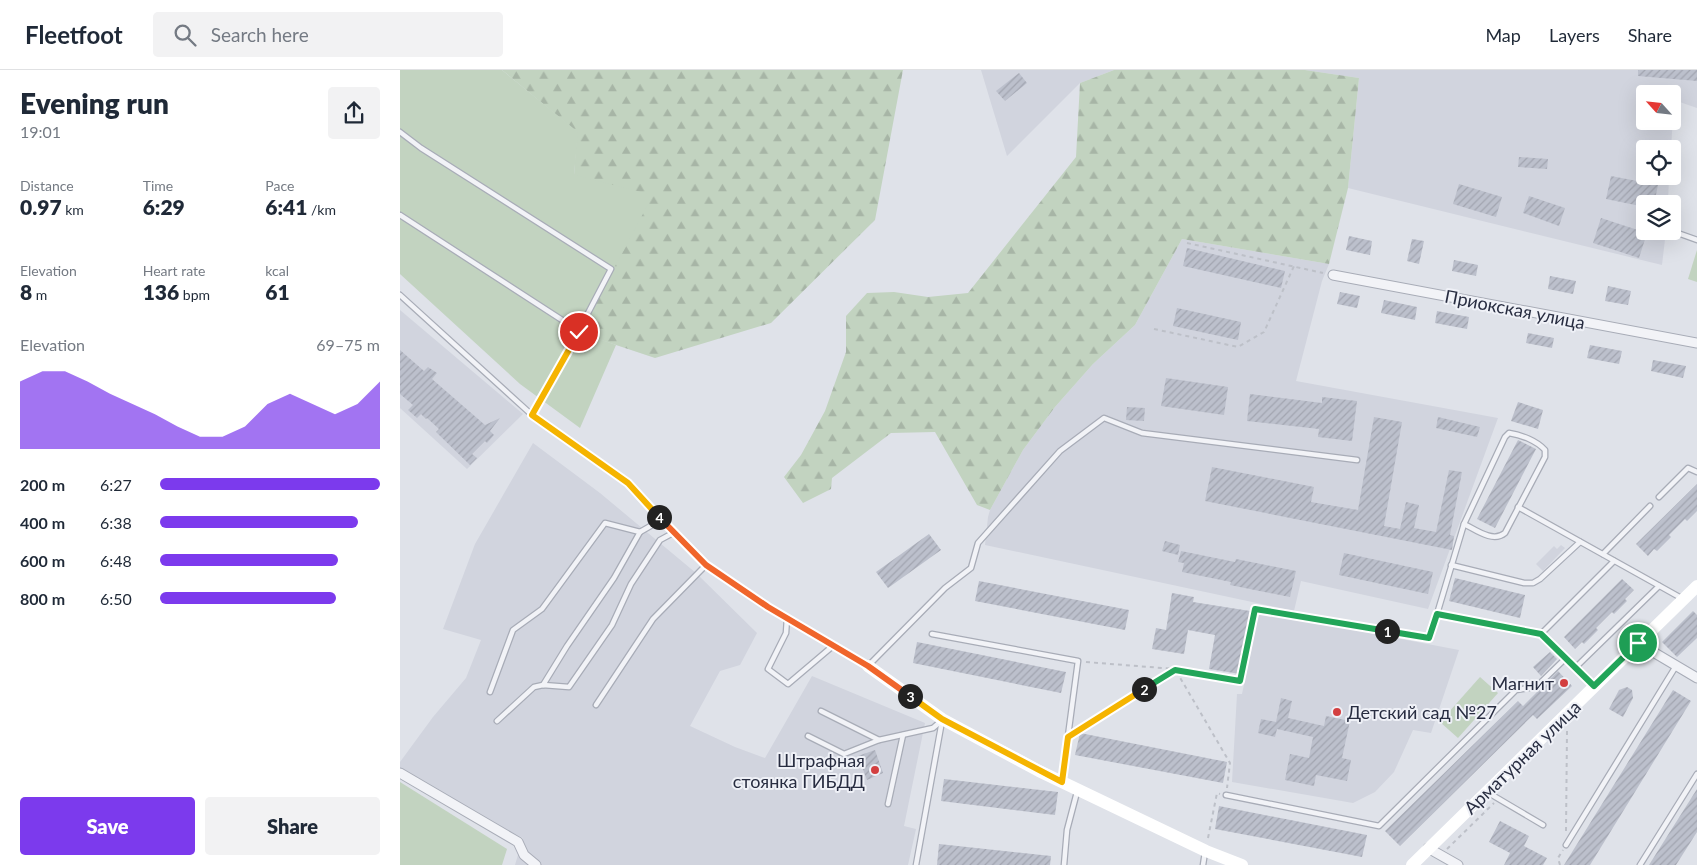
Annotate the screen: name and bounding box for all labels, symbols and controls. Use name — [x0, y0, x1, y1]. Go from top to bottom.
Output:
search box — [153, 12, 503, 57]
text: Fleetfoot — [25, 20, 123, 49]
icon: search — [171, 21, 199, 49]
text: Search here — [211, 23, 309, 46]
text: Map — [1485, 24, 1521, 46]
text: Layers — [1549, 24, 1600, 46]
text: Share — [1628, 24, 1672, 46]
north arrow — [1636, 85, 1681, 130]
map controls — [1636, 85, 1681, 240]
text: Evening run — [20, 86, 169, 120]
button: share — [328, 87, 380, 139]
text: 19:01 — [20, 122, 61, 141]
button: locate — [1636, 140, 1681, 185]
text: Distance — [20, 177, 74, 194]
text: Time — [143, 177, 173, 194]
text: Pace — [265, 177, 294, 194]
text: 0.97 — [20, 194, 62, 219]
text: 6:29 — [143, 194, 185, 219]
text: 6:41 — [265, 194, 307, 219]
button: layers — [1636, 195, 1681, 240]
text: km — [62, 201, 84, 218]
text: /km — [307, 201, 336, 218]
text: Elevation — [20, 262, 77, 279]
text: Heart rate — [143, 262, 205, 279]
text: kcal — [265, 262, 289, 279]
text: 8 — [20, 279, 32, 304]
text: 136 — [143, 279, 179, 304]
text: 61 — [265, 279, 290, 304]
street label: Приокская улица — [1443, 285, 1587, 333]
text: m — [32, 286, 47, 303]
text: bpm — [179, 286, 210, 303]
pin — [558, 311, 600, 353]
icon: check — [565, 318, 593, 346]
text: Elevation — [20, 335, 85, 354]
text: 69–75 m — [316, 335, 380, 354]
text: 200 m — [20, 475, 65, 494]
text: 6:27 — [100, 475, 132, 494]
pin: 4 — [646, 504, 672, 530]
text: 4 — [655, 509, 664, 526]
text: 400 m — [20, 513, 65, 532]
text: 6:38 — [100, 513, 132, 532]
text: 600 m — [20, 551, 65, 570]
text: 6:48 — [100, 551, 132, 570]
text: 800 m — [20, 589, 65, 608]
text: 6:50 — [100, 589, 132, 608]
pin: 1 — [1374, 618, 1400, 644]
pin — [1617, 622, 1659, 664]
text: 1 — [1383, 623, 1392, 640]
icon: arrive — [1624, 629, 1652, 657]
place label: Магнит — [1492, 672, 1554, 694]
pin: 2 — [1132, 676, 1156, 702]
marker: Магнит — [1558, 677, 1570, 689]
text: 2 — [1140, 681, 1149, 698]
pin: 3 — [898, 684, 922, 708]
text: 3 — [906, 688, 915, 705]
street label: Арматурная улица — [1459, 696, 1585, 818]
place label: Детский сад №27 — [1347, 701, 1497, 723]
marker: Детский сад №27 — [1331, 706, 1343, 718]
place label: Штрафная стоянка ГИБДД — [733, 749, 865, 792]
marker: Штрафная стоянка ГИБДД — [869, 764, 881, 776]
button: Save — [20, 797, 195, 855]
button: Share — [205, 797, 380, 855]

